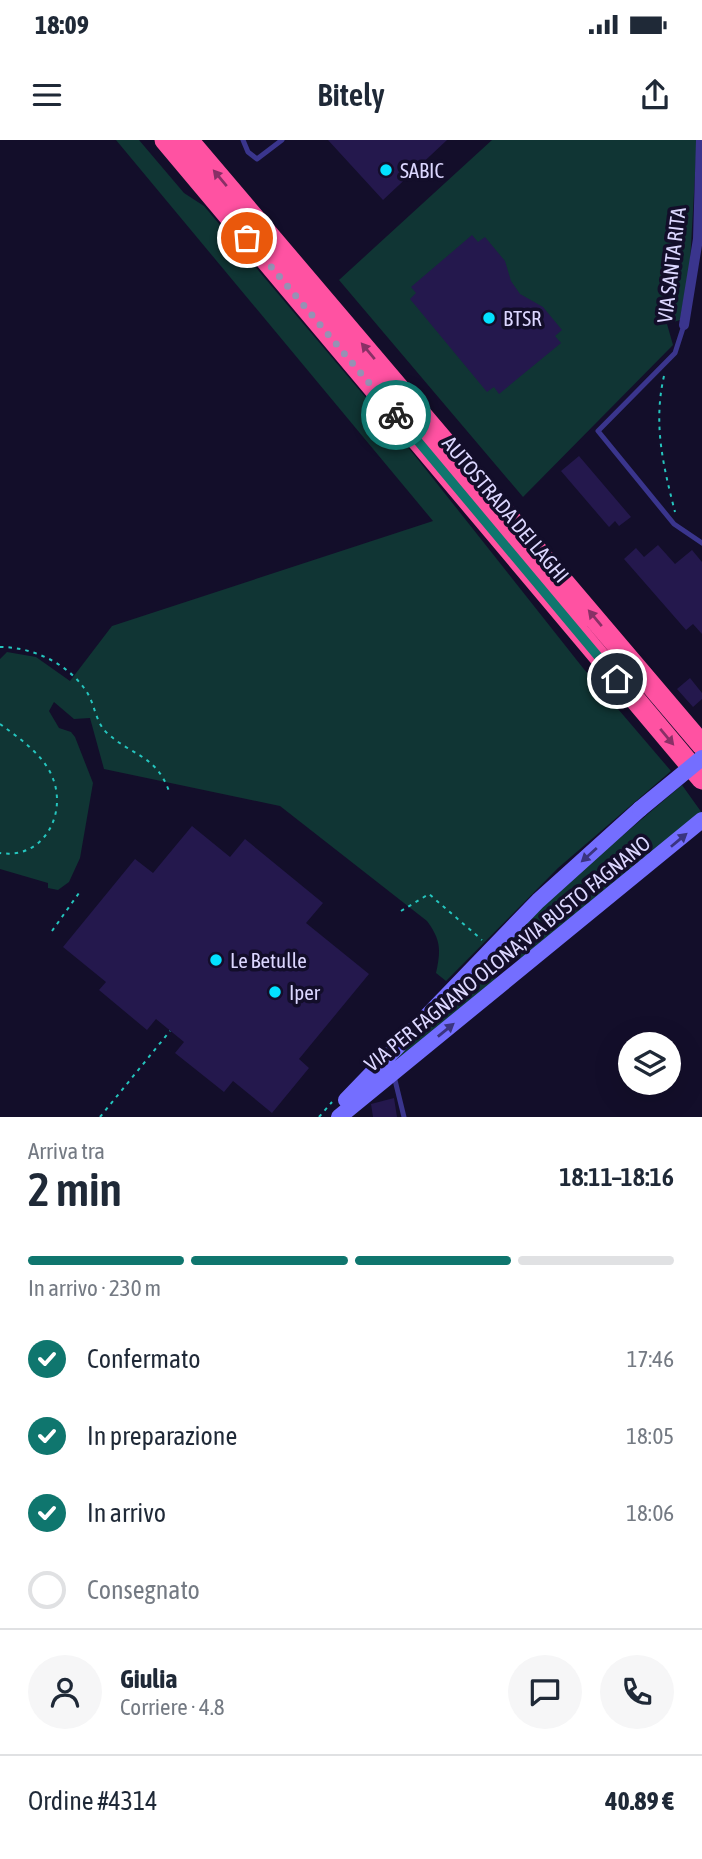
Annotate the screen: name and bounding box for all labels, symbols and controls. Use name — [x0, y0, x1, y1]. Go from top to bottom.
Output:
text: 18:09 — [35, 10, 89, 40]
icon: menu — [28, 76, 66, 114]
text: Bitely — [317, 76, 385, 113]
icon: share — [636, 76, 674, 114]
place label: SABIC — [400, 158, 444, 182]
marker: SABIC — [378, 162, 394, 178]
one-way arrow — [212, 169, 228, 187]
street label: VIA SANTA RITA — [652, 205, 690, 324]
pin — [217, 208, 277, 268]
icon: bag — [228, 219, 266, 257]
place label: BTSR — [503, 306, 542, 330]
marker: BTSR — [481, 310, 497, 326]
one-way arrow — [360, 342, 376, 360]
courier — [361, 380, 431, 450]
icon: bike — [377, 396, 415, 434]
street label: AUTOSTRADA DEI LAGHI — [438, 431, 574, 587]
one-way arrow — [588, 609, 603, 626]
pin — [587, 649, 647, 709]
icon: home — [598, 660, 636, 698]
one-way arrow — [659, 728, 674, 746]
street label: VIA PER FAGNANO OLONA;VIA BUSTO FAGNANO — [359, 830, 655, 1076]
one-way arrow — [669, 832, 687, 847]
one-way arrow — [581, 847, 598, 862]
place label: Le Betulle — [230, 948, 307, 972]
marker: Le Betulle — [208, 952, 224, 968]
place label: Iper — [289, 980, 321, 1004]
marker: Iper — [267, 984, 283, 1000]
one-way arrow — [436, 1023, 454, 1038]
map controls — [618, 1032, 681, 1095]
button: layers — [618, 1032, 681, 1095]
text: Arriva tra — [28, 1138, 105, 1164]
text: 18:11–18:16 — [559, 1162, 674, 1192]
text: 2 min — [28, 1163, 122, 1216]
text: In arrivo · 230 m — [28, 1275, 161, 1301]
icon: check — [28, 1340, 66, 1378]
text: Confermato — [87, 1344, 200, 1374]
text: 17:46 — [627, 1346, 674, 1372]
icon: check — [28, 1417, 66, 1455]
text: In preparazione — [87, 1421, 237, 1451]
text: 18:05 — [626, 1423, 674, 1449]
icon: check — [28, 1494, 66, 1532]
text: In arrivo — [87, 1498, 166, 1528]
text: 18:06 — [626, 1500, 674, 1526]
text: Consegnato — [87, 1575, 200, 1605]
button: person — [28, 1655, 102, 1729]
button: chat — [508, 1655, 582, 1729]
button: phone — [600, 1655, 674, 1729]
text: Giulia — [120, 1664, 177, 1694]
text: Corriere · 4.8 — [120, 1694, 225, 1720]
text: Ordine #4314 — [28, 1786, 157, 1816]
text: 40.89 € — [605, 1786, 674, 1816]

